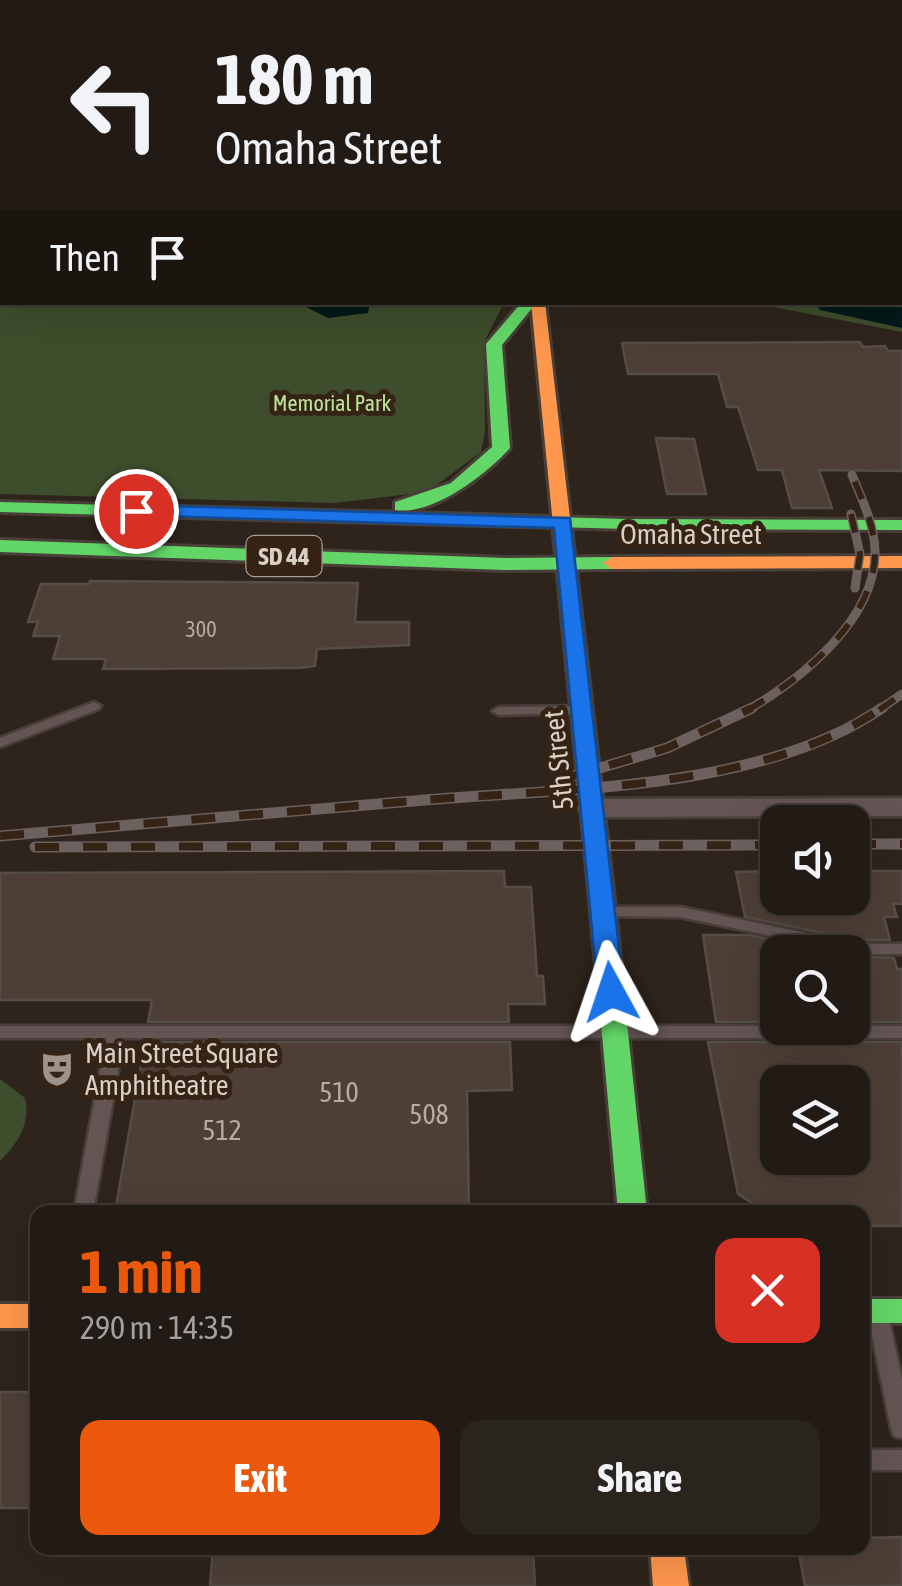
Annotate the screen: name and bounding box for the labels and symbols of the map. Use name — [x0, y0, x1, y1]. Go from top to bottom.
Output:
park label: Memorial Park — [273, 390, 391, 416]
pin — [94, 469, 179, 554]
street label: Omaha Street — [620, 518, 762, 550]
road number: SD 44 — [246, 536, 322, 576]
house number: 300 — [185, 616, 217, 642]
street label: 5th Street — [537, 709, 579, 811]
position arrow — [559, 940, 663, 1044]
place label: Main Street Square Amphitheatre — [85, 1037, 278, 1101]
theatre icon: Main Street Square Amphitheatre — [38, 1050, 76, 1088]
house number: 510 — [319, 1076, 359, 1108]
house number: 508 — [409, 1098, 449, 1130]
house number: 512 — [202, 1114, 242, 1146]

